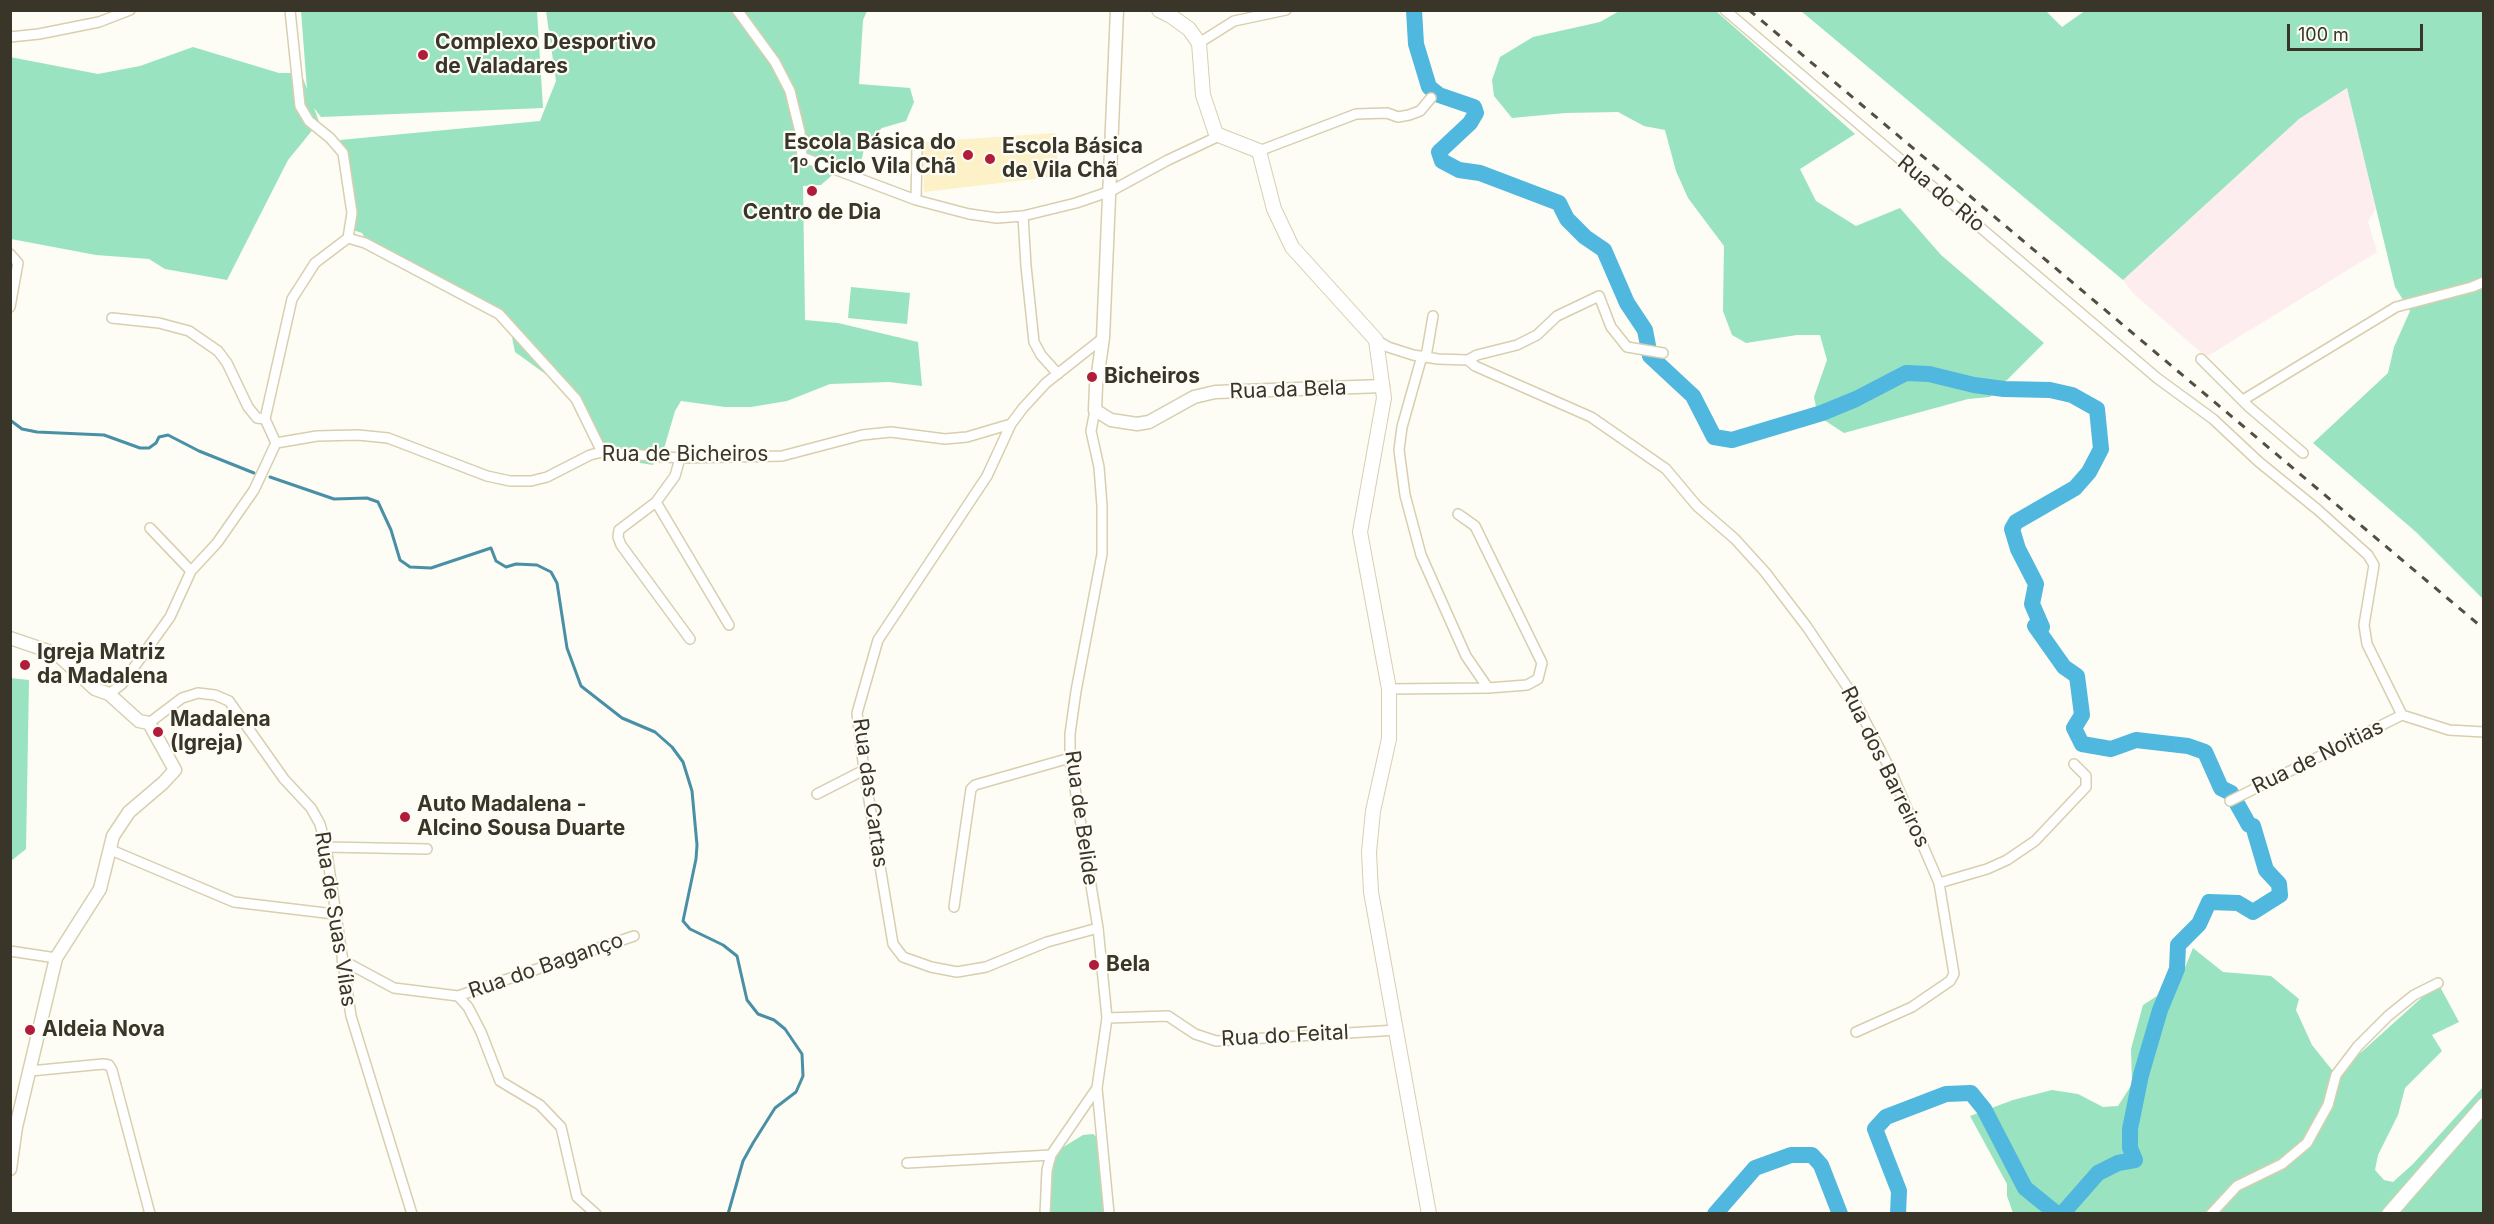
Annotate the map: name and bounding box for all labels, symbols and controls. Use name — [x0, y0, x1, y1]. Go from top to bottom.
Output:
scale bar — [2290, 12, 2426, 50]
text: 100 m — [2298, 24, 2349, 45]
place label: Complexo Desportivo de Valadares — [435, 30, 656, 80]
marker: Complexo Desportivo de Valadares — [416, 48, 430, 62]
place label: Escola Básica do 1º Ciclo Vila Chã — [784, 130, 956, 180]
place label: Escola Básica de Vila Chã — [1002, 134, 1143, 184]
marker: Escola Básica do 1º Ciclo Vila Chã — [961, 148, 975, 162]
street label: Rua do Rio — [1892, 150, 1990, 238]
marker: Escola Básica de Vila Chã — [983, 152, 997, 166]
marker: Centro de Dia — [805, 184, 819, 198]
place label: Centro de Dia — [743, 200, 881, 226]
place label: Bicheiros — [1104, 364, 1200, 390]
marker: Bicheiros — [1085, 370, 1099, 384]
street label: Rua da Bela — [1229, 375, 1347, 405]
street label: Rua de Bicheiros — [602, 442, 768, 468]
place label: Igreja Matriz da Madalena — [37, 640, 168, 690]
marker: Igreja Matriz da Madalena — [18, 658, 32, 672]
street label: Rua dos Barreiros — [1835, 682, 1935, 852]
place label: Madalena (Igreja) — [170, 707, 271, 757]
street label: Rua de Noitias — [2248, 714, 2388, 800]
street label: Rua das Cartas — [847, 717, 893, 869]
marker: Madalena (Igreja) — [151, 725, 165, 739]
street label: Rua de Belide — [1059, 749, 1103, 887]
place label: Auto Madalena - Alcino Sousa Duarte — [417, 792, 625, 842]
marker: Auto Madalena - Alcino Sousa Duarte — [398, 810, 412, 824]
street label: Rua de Suas Vílas — [309, 830, 361, 1008]
street label: Rua do Baganço — [465, 928, 627, 1004]
place label: Bela — [1106, 952, 1150, 978]
marker: Bela — [1087, 958, 1101, 972]
place label: Aldeia Nova — [42, 1017, 165, 1043]
street label: Rua do Feital — [1221, 1020, 1349, 1052]
marker: Aldeia Nova — [23, 1023, 37, 1037]

